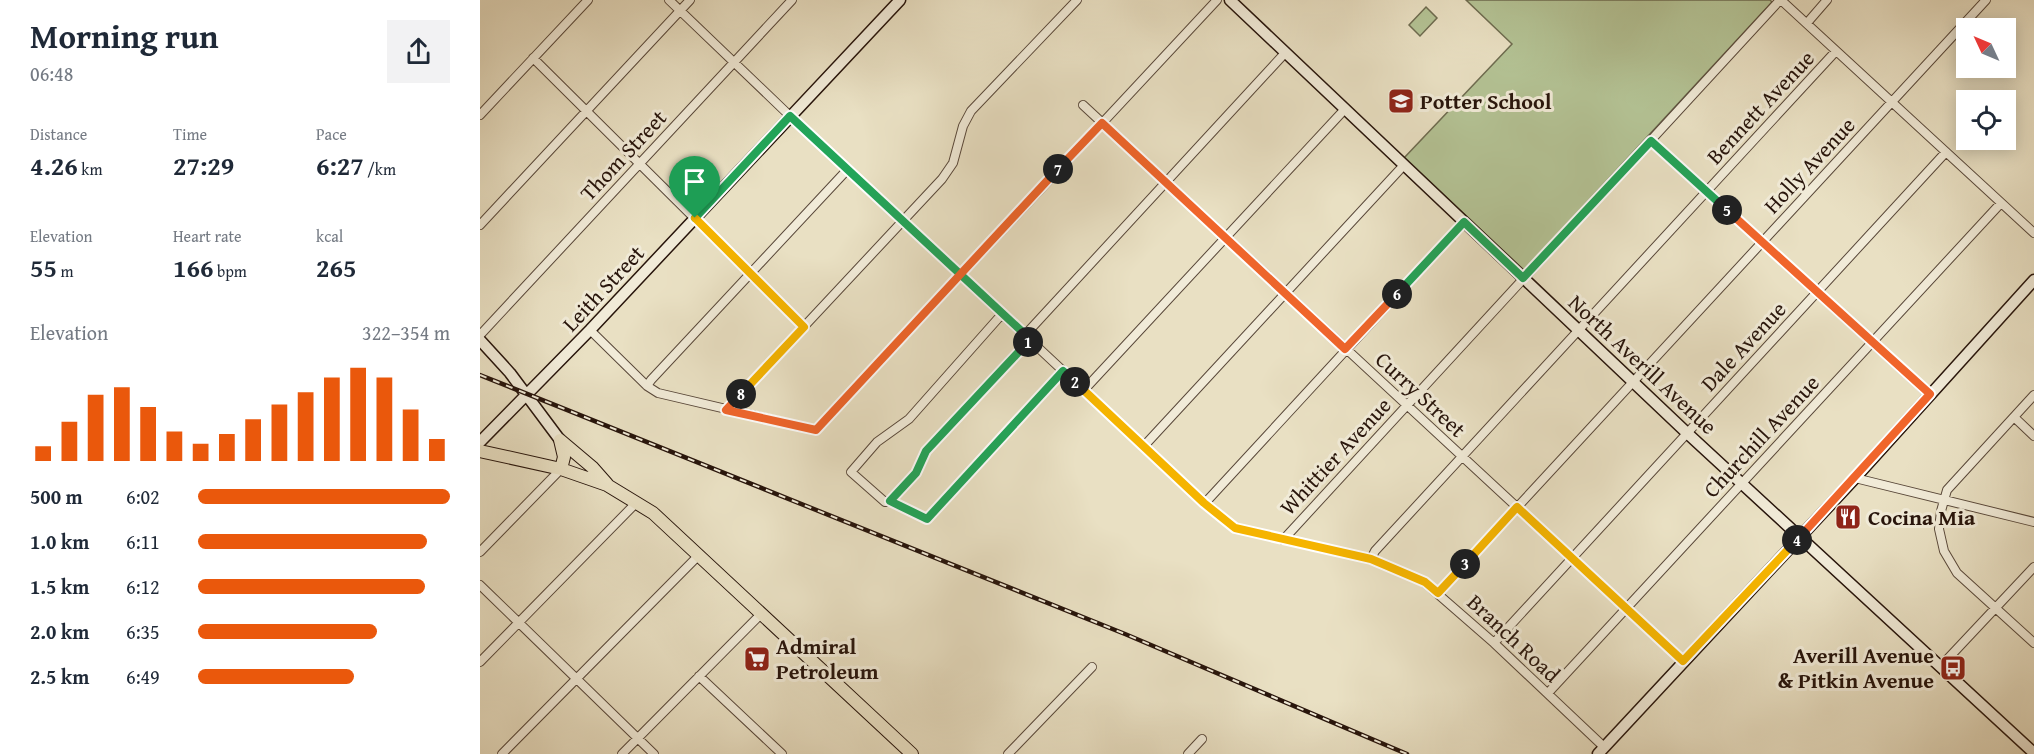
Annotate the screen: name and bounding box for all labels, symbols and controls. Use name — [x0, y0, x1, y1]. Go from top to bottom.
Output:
text: Morning run — [30, 12, 219, 60]
north arrow — [1956, 18, 2016, 78]
map controls — [1956, 18, 2016, 150]
button: share — [387, 20, 450, 83]
street label: Bennett Avenue — [1699, 43, 1821, 171]
text: 06:48 — [30, 59, 73, 88]
place label: Potter School — [1420, 85, 1552, 117]
school or university icon: Potter School — [1386, 86, 1416, 116]
button: locate — [1956, 90, 2016, 150]
street label: Thom Street — [572, 102, 674, 208]
street label: Holly Avenue — [1756, 110, 1862, 220]
text: Distance — [30, 122, 87, 146]
text: Time — [173, 122, 207, 146]
text: Pace — [316, 122, 347, 146]
text: 4.26 — [30, 146, 78, 185]
text: 27:29 — [173, 146, 234, 185]
text: 6:27 — [316, 146, 364, 185]
pin: 7 — [1043, 154, 1073, 184]
pin — [669, 156, 720, 218]
text: km — [78, 157, 102, 181]
text: /km — [364, 157, 396, 181]
text: 7 — [1054, 157, 1062, 181]
icon: arrive — [678, 165, 711, 198]
pin: 5 — [1712, 195, 1742, 225]
text: 5 — [1723, 198, 1731, 222]
text: Elevation — [30, 224, 93, 248]
text: Heart rate — [173, 224, 242, 248]
text: kcal — [316, 224, 343, 248]
street label: Leith Street — [555, 237, 652, 338]
text: 55 — [30, 248, 57, 287]
text: 166 — [173, 248, 213, 287]
text: 265 — [316, 248, 356, 287]
text: m — [57, 259, 74, 283]
text: bpm — [213, 259, 247, 283]
pin: 6 — [1382, 279, 1412, 309]
text: 6 — [1393, 282, 1401, 306]
street label: North Averill Avenue — [1562, 287, 1724, 441]
street label: Dale Avenue — [1693, 294, 1793, 398]
text: Elevation — [30, 318, 108, 347]
text: 322–354 m — [362, 318, 450, 347]
pin: 1 — [1013, 327, 1043, 357]
text: 1 — [1024, 330, 1032, 354]
street label: Curry Street — [1369, 344, 1474, 445]
pin: 2 — [1060, 367, 1090, 397]
street label: Churchill Avenue — [1696, 367, 1826, 505]
text: 2 — [1071, 370, 1079, 394]
pin: 8 — [726, 379, 756, 409]
text: 8 — [737, 382, 745, 406]
street label: Whittier Avenue — [1272, 390, 1398, 522]
text: 500 m — [30, 482, 83, 511]
text: 6:02 — [126, 482, 160, 511]
place label: Cocina Mia — [1868, 501, 1976, 533]
restaurant icon: Cocina Mia — [1833, 502, 1863, 532]
pin: 4 — [1782, 525, 1812, 555]
text: 1.0 km — [30, 527, 89, 556]
text: 6:11 — [126, 527, 160, 556]
text: 4 — [1793, 528, 1801, 552]
pin: 3 — [1450, 549, 1480, 579]
text: 3 — [1461, 552, 1469, 576]
text: 1.5 km — [30, 572, 89, 601]
text: 6:12 — [126, 572, 160, 601]
street label: Branch Road — [1460, 586, 1568, 690]
text: 2.0 km — [30, 617, 89, 646]
text: 6:35 — [126, 617, 160, 646]
place label: Admiral Petroleum — [776, 630, 879, 687]
place label: Averill Avenue & Pitkin Avenue — [1778, 639, 1934, 696]
supermarket icon: Admiral Petroleum — [742, 644, 772, 674]
bus stop icon: Averill Avenue & Pitkin Avenue — [1938, 653, 1968, 683]
text: 2.5 km — [30, 662, 89, 691]
text: 6:49 — [126, 662, 160, 691]

